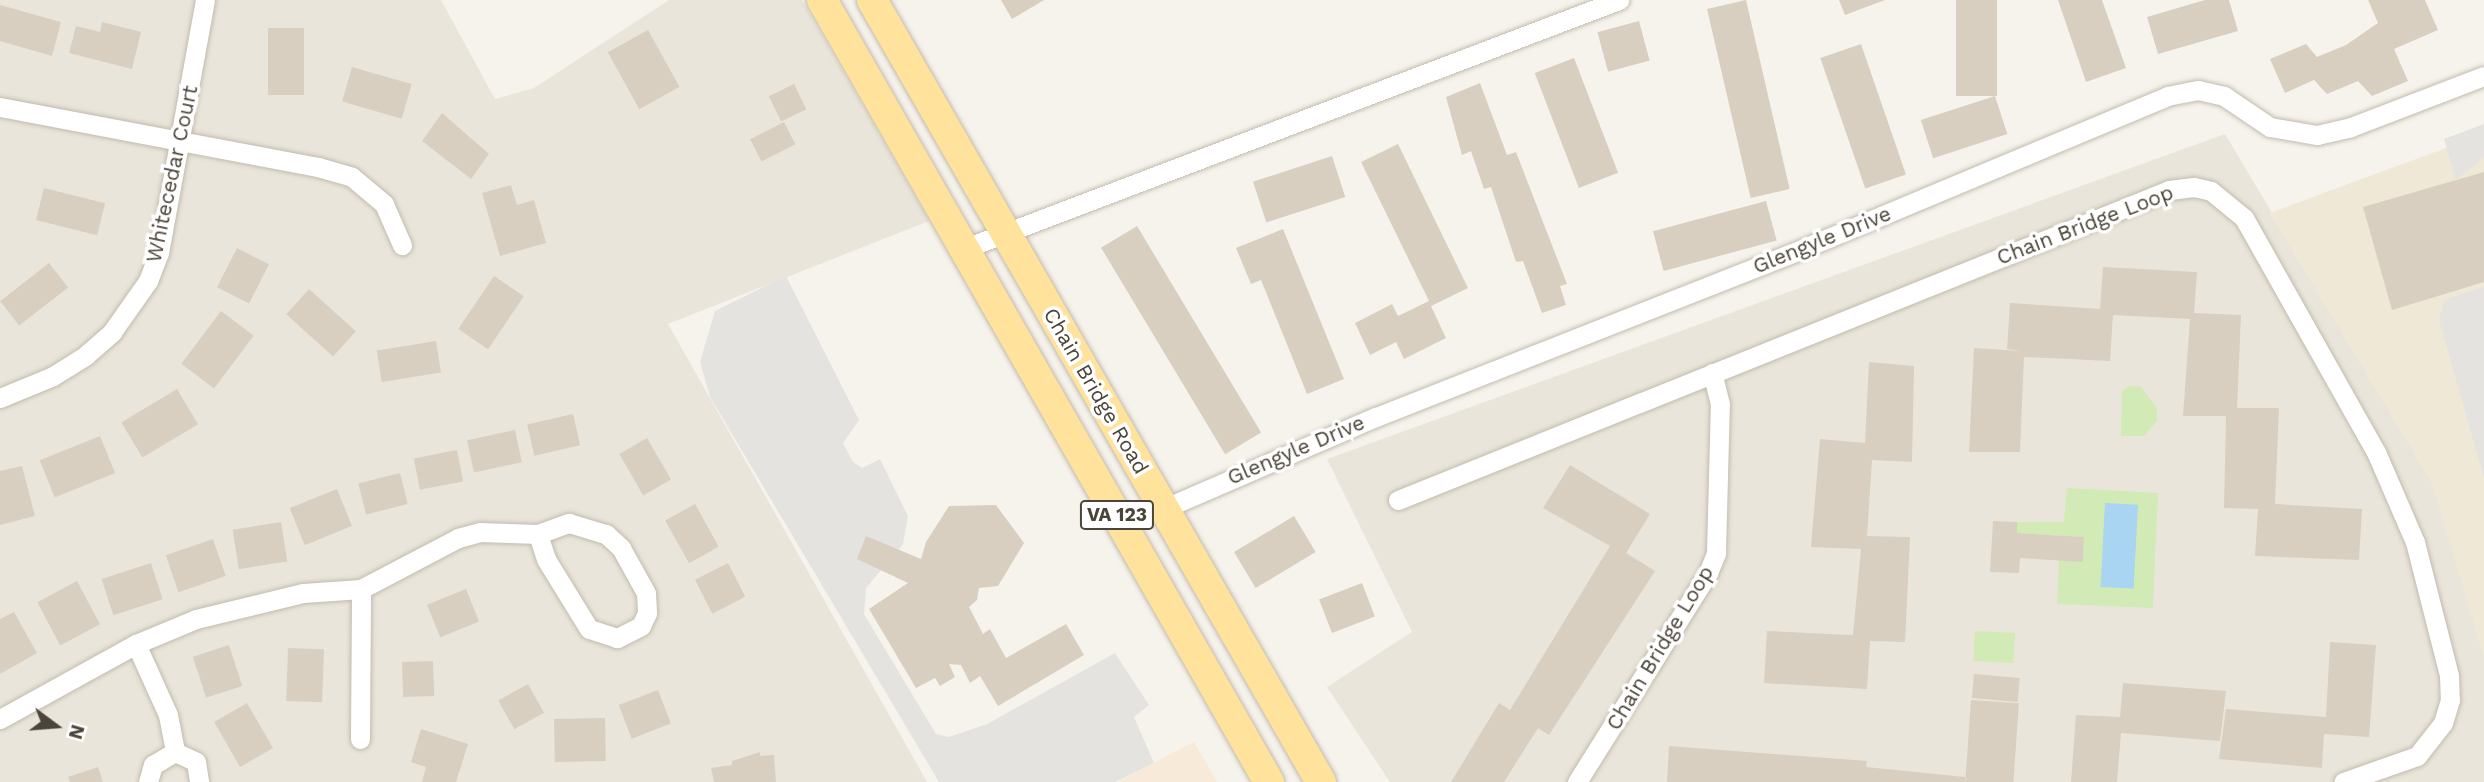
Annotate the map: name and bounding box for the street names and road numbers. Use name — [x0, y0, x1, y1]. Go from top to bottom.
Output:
street label: Whitecedar Court — [141, 83, 203, 265]
street label: Chain Bridge Loop — [1993, 180, 2177, 270]
street label: Glengyle Drive — [1749, 201, 1895, 279]
street label: Chain Bridge Road — [1038, 303, 1154, 479]
street label: Glengyle Drive — [1224, 410, 1368, 490]
road number: VA 123 — [1078, 500, 1156, 530]
street label: Chain Bridge Loop — [1601, 561, 1719, 735]

